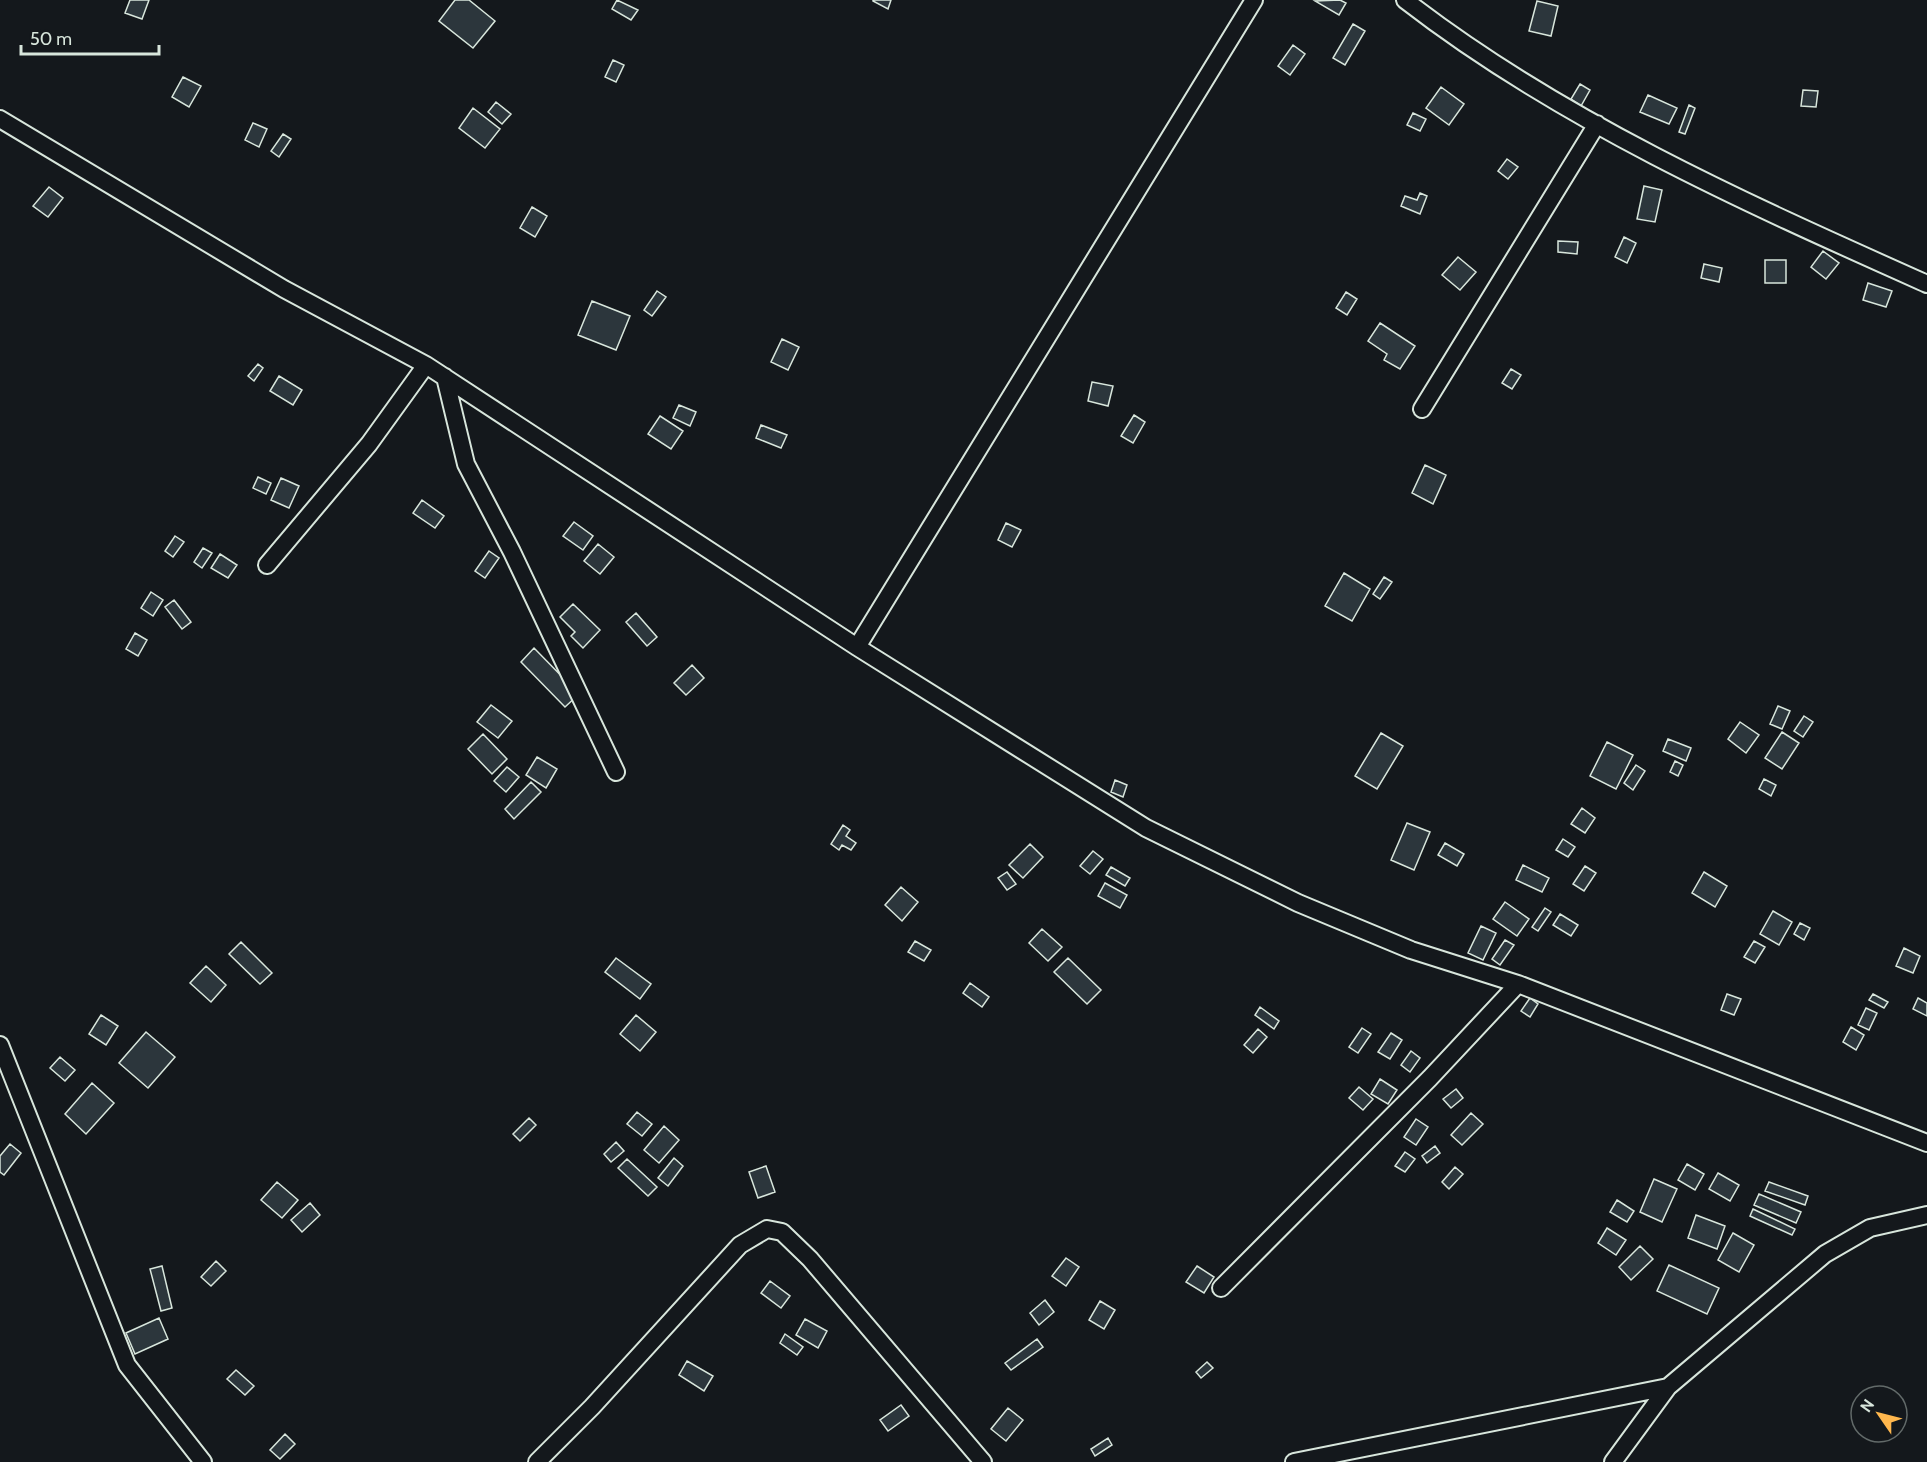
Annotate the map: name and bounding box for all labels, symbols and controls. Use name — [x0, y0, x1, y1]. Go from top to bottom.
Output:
scale bar — [21, 18, 159, 56]
text: 50 m — [30, 28, 72, 50]
north arrow — [1849, 1384, 1909, 1444]
text: N — [1856, 1396, 1878, 1416]

